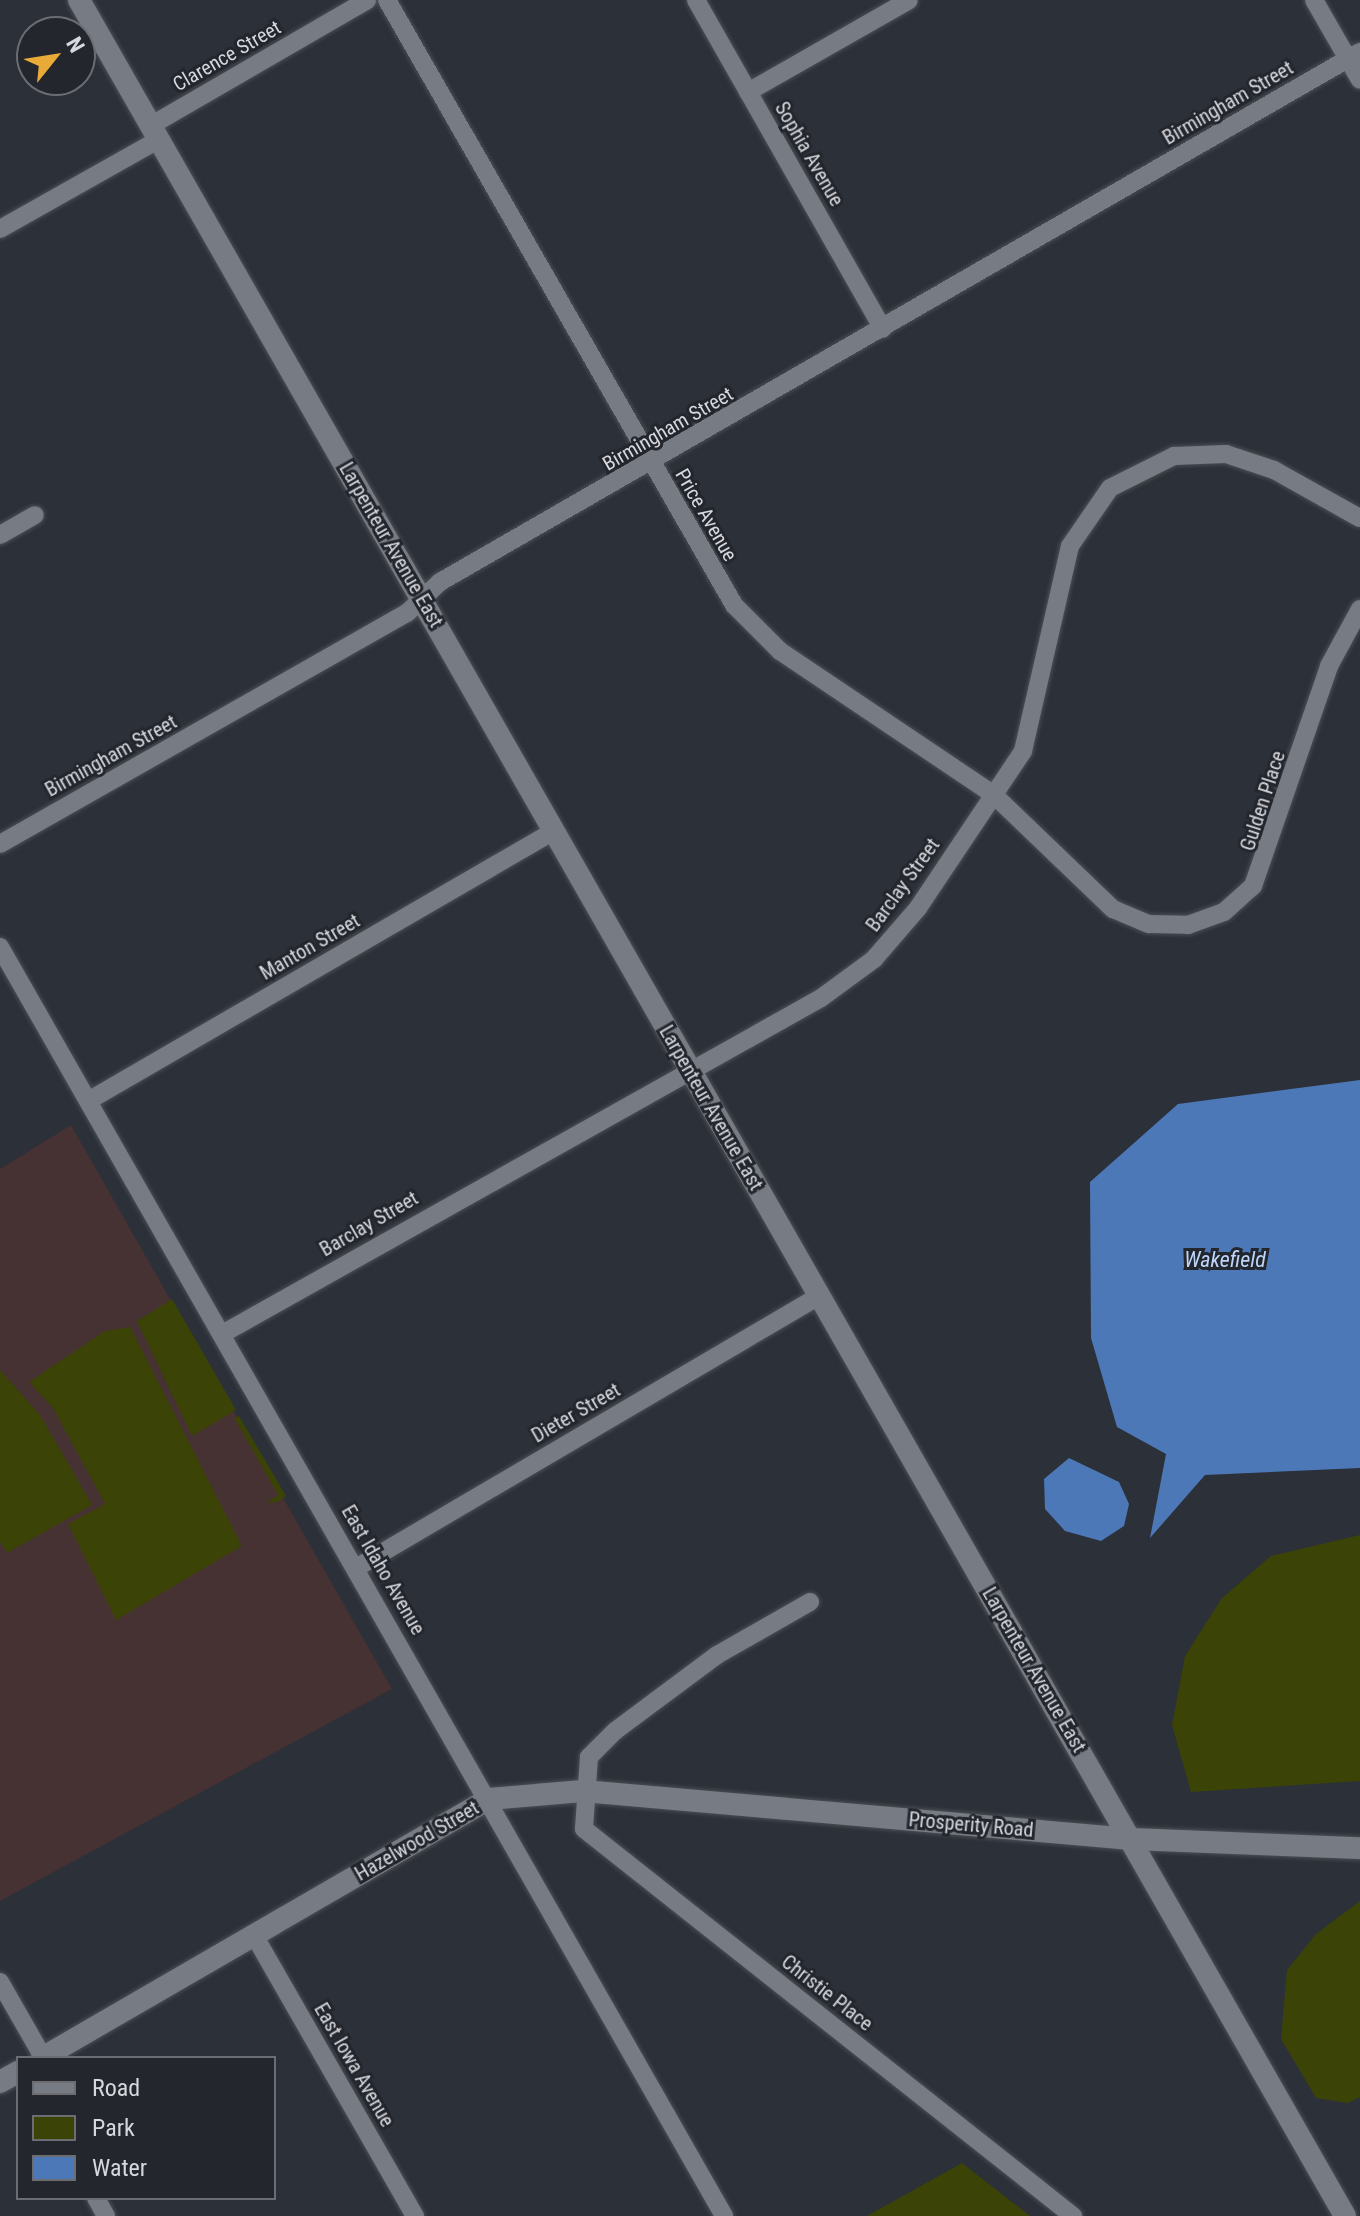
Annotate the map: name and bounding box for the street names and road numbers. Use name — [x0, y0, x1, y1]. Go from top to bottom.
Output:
street label: Clarence Street — [169, 15, 285, 97]
street label: Birmingham Street — [1159, 56, 1297, 150]
street label: Sophia Avenue — [770, 98, 848, 210]
street label: Birmingham Street — [599, 382, 737, 476]
street label: Larpenteur Avenue East — [334, 458, 448, 632]
street label: Price Avenue — [670, 465, 742, 565]
street label: Birmingham Street — [41, 710, 181, 802]
street label: Gulden Place — [1236, 748, 1290, 854]
street label: Barclay Street — [861, 834, 945, 936]
street label: Manton Street — [256, 909, 364, 985]
street label: Larpenteur Avenue East — [654, 1021, 768, 1195]
street label: Barclay Street — [316, 1186, 422, 1262]
street label: Dieter Street — [527, 1378, 625, 1448]
street label: East Idaho Avenue — [336, 1501, 430, 1639]
street label: Larpenteur Avenue East — [977, 1583, 1091, 1757]
street label: Hazelwood Street — [351, 1796, 483, 1886]
street label: Prosperity Road — [908, 1808, 1034, 1842]
street label: Christie Place — [777, 1950, 877, 2036]
street label: East Iowa Avenue — [309, 1999, 399, 2131]

